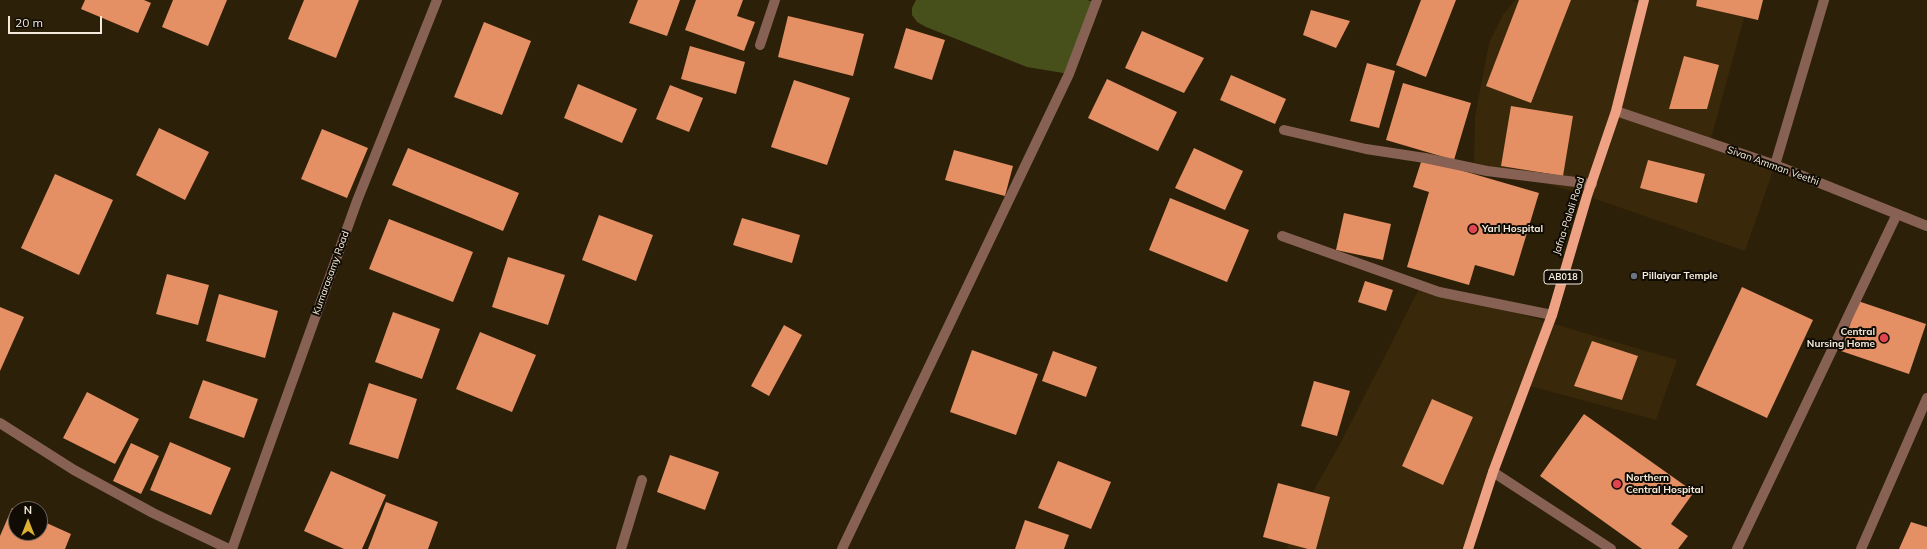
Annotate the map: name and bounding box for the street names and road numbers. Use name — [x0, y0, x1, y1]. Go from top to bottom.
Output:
street label: Sivan Amman Veethi — [1726, 144, 1820, 188]
street label: Jafna-Palali Road — [1551, 175, 1587, 257]
street label: Kumarasamy Road — [310, 229, 352, 317]
road number: AB018 — [1544, 270, 1582, 284]

